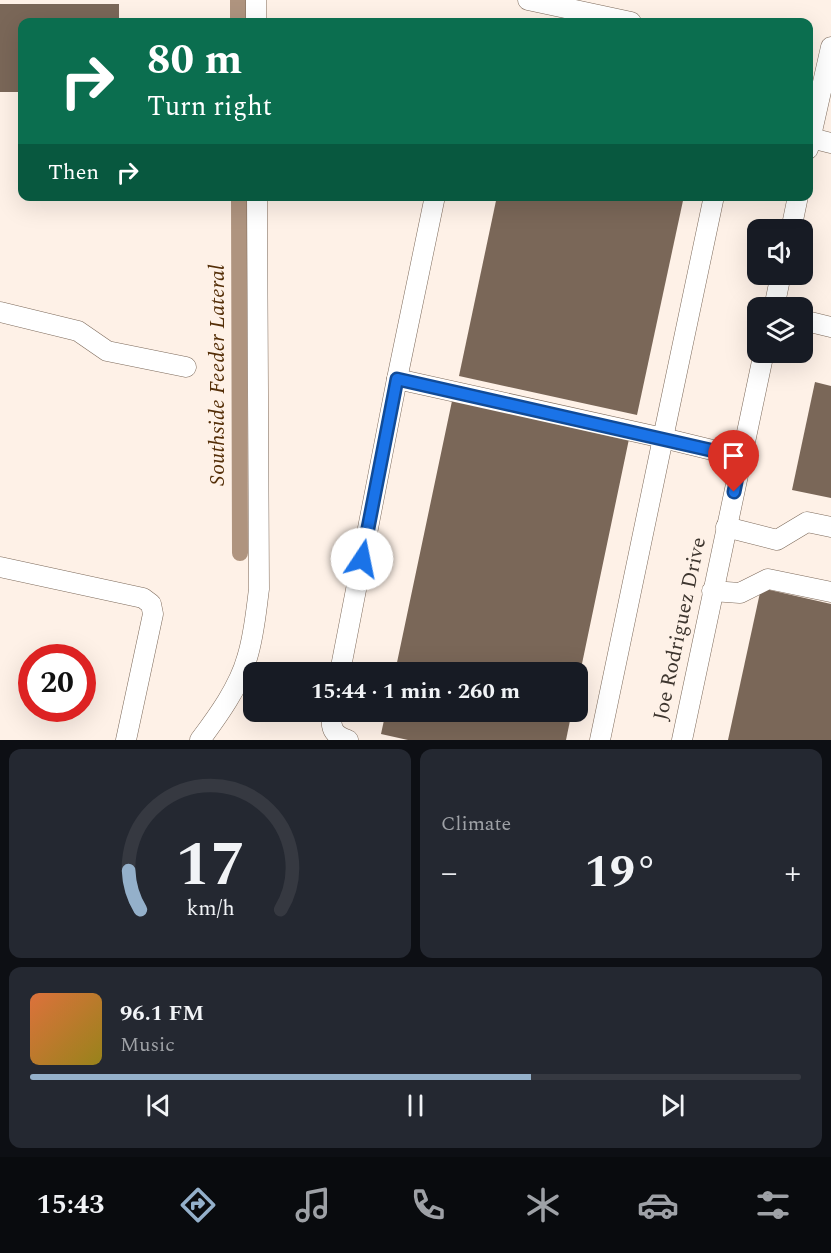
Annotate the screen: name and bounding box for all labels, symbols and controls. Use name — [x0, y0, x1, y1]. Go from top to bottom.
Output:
text: 80 m — [147, 29, 242, 92]
icon: right — [48, 42, 126, 120]
text: Turn right — [147, 86, 272, 128]
text: Then — [48, 156, 99, 189]
icon: right — [111, 156, 144, 189]
map controls — [747, 219, 813, 363]
button: sound — [747, 219, 813, 285]
water label: Southside Feeder Lateral — [201, 264, 234, 486]
button: layers — [747, 297, 813, 363]
pin — [708, 430, 759, 492]
icon: arrive — [717, 439, 750, 472]
position arrow — [330, 527, 394, 591]
street label: Joe Rodriguez Drive — [645, 534, 715, 724]
speed limit sign: 20 — [18, 644, 96, 722]
text: 15:44 · 1 min · 260 m — [311, 675, 520, 708]
text: Climate — [441, 809, 511, 839]
text: 17 — [175, 818, 245, 913]
text: 19° — [585, 838, 658, 907]
text: − — [441, 848, 458, 898]
text: + — [785, 848, 801, 898]
text: km/h — [186, 893, 234, 926]
text: 96.1 FM — [120, 997, 204, 1030]
text: Music — [120, 1030, 175, 1060]
icon: previous — [142, 1089, 175, 1122]
icon: pause — [399, 1089, 432, 1122]
icon: next — [656, 1089, 689, 1122]
text: 15:43 — [37, 1184, 104, 1226]
icon: directions — [177, 1184, 219, 1226]
icon: music — [292, 1184, 334, 1226]
icon: phone — [407, 1184, 449, 1226]
icon: climate — [522, 1184, 564, 1226]
icon: car — [637, 1184, 679, 1226]
icon: filters — [752, 1184, 794, 1226]

